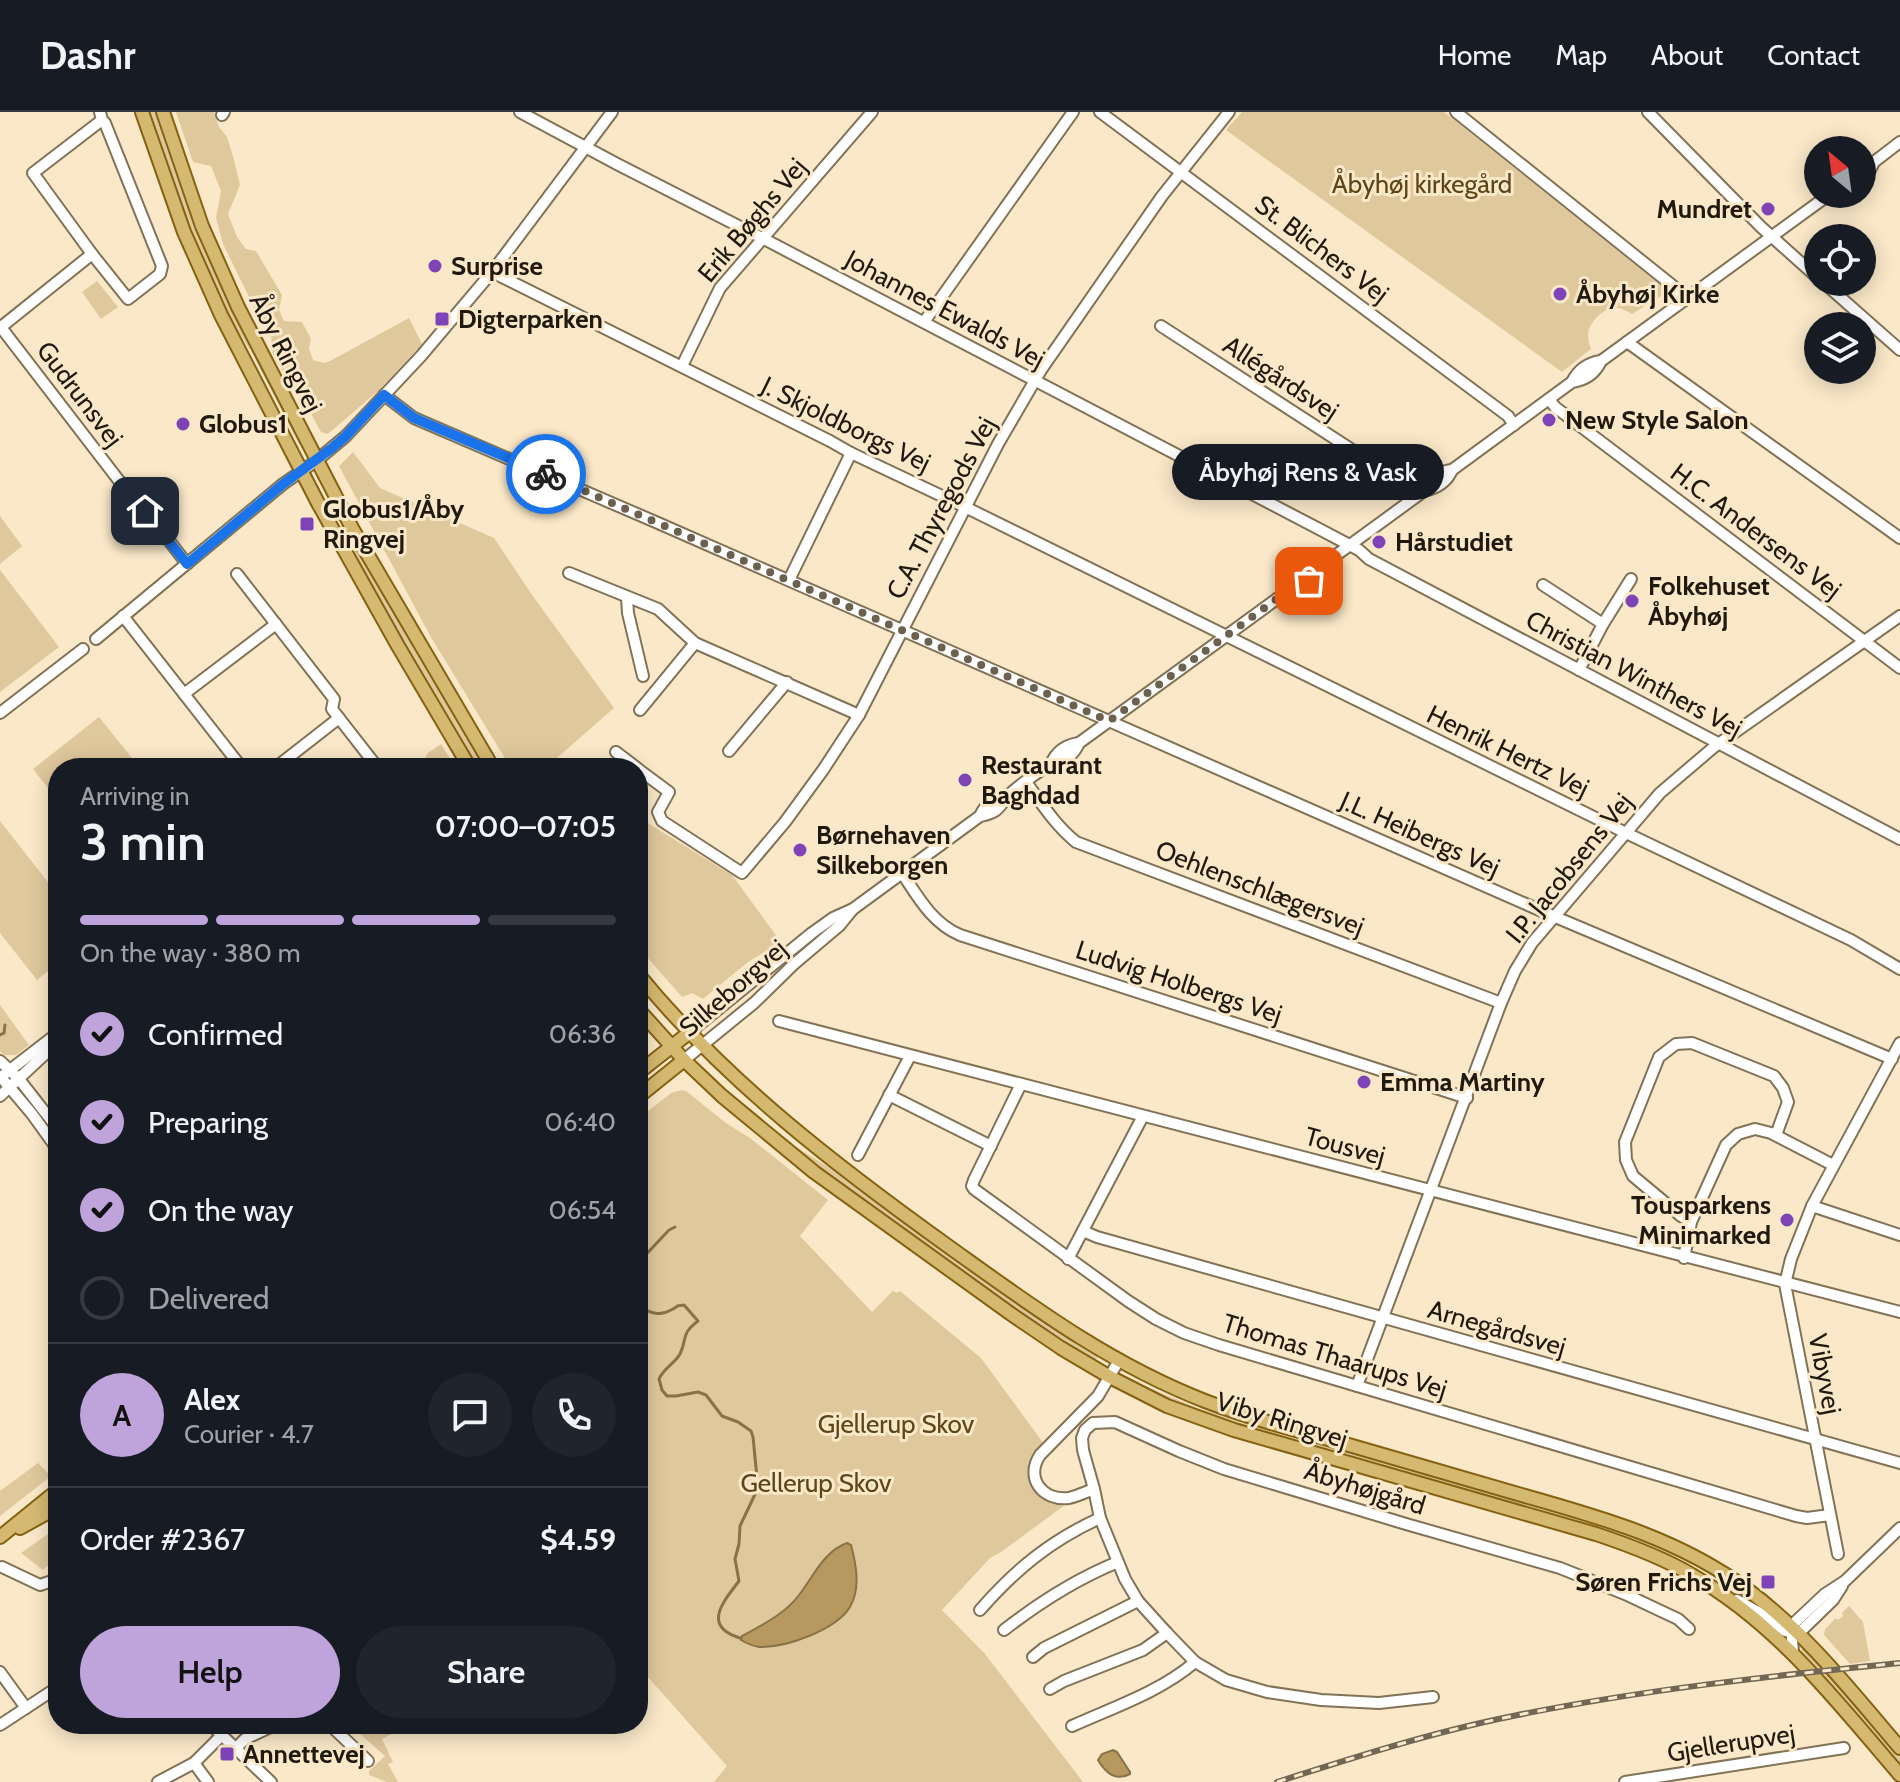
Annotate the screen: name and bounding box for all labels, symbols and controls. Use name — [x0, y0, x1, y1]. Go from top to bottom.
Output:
text: Dashr — [40, 32, 136, 79]
text: Home — [1438, 38, 1511, 72]
text: Map — [1555, 38, 1607, 72]
text: About — [1651, 38, 1723, 72]
text: Contact — [1767, 38, 1860, 72]
north arrow — [1804, 136, 1876, 208]
map controls — [1804, 136, 1876, 384]
street label: Erik Bøghs Vej — [691, 151, 813, 289]
park label: Åbyhøj kirkegård — [1332, 168, 1512, 200]
street label: St. Blichers Vej — [1249, 188, 1395, 310]
place label: Mundret — [1656, 193, 1752, 225]
marker: Mundret — [1759, 200, 1777, 218]
button: locate — [1804, 224, 1876, 296]
street label: Johannes Ewalds Vej — [839, 242, 1050, 375]
place label: Surprise — [451, 250, 543, 282]
marker: Surprise — [426, 257, 444, 275]
place label: Åbyhøj Kirke — [1576, 278, 1719, 310]
marker: Åbyhøj Kirke — [1551, 285, 1569, 303]
street label: Åby Ringvej — [242, 288, 330, 418]
place label: Digterparken — [458, 303, 603, 335]
marker: Digterparken — [433, 310, 451, 328]
button: layers — [1804, 312, 1876, 384]
street label: Allégårdsvej — [1217, 329, 1345, 427]
street label: Gudrunsvej — [30, 335, 130, 453]
street label: J. Skjoldborgs Vej — [755, 369, 936, 479]
place label: New Style Salon — [1565, 404, 1749, 436]
place label: Globus1 — [199, 408, 287, 440]
street label: C.A. Thyregods Vej — [879, 411, 1003, 605]
marker: New Style Salon — [1540, 411, 1558, 429]
marker: Globus1 — [174, 415, 192, 433]
courier — [506, 434, 586, 514]
callout: Åbyhøj Rens & Vask — [1173, 445, 1445, 501]
icon: bike — [524, 452, 568, 496]
text: Åbyhøj Rens & Vask — [1199, 456, 1417, 488]
street label: H.C. Andersens Vej — [1664, 456, 1848, 606]
pin — [111, 477, 179, 545]
icon: home — [123, 489, 167, 533]
place label: Globus1/Åby Ringvej — [323, 493, 464, 555]
marker: Globus1/Åby Ringvej — [298, 515, 316, 533]
place label: Hårstudiet — [1395, 526, 1513, 558]
marker: Hårstudiet — [1370, 533, 1388, 551]
pin — [1275, 547, 1343, 615]
icon: bag — [1287, 559, 1331, 603]
place label: Folkehuset Åbyhøj — [1648, 570, 1770, 632]
marker: Folkehuset Åbyhøj — [1623, 592, 1641, 610]
street label: Christian Winthers Vej — [1520, 603, 1748, 745]
street label: Henrik Hertz Vej — [1422, 698, 1594, 804]
place label: Restaurant Baghdad — [981, 749, 1102, 811]
marker: Restaurant Baghdad — [956, 771, 974, 789]
text: Arriving in — [80, 780, 190, 812]
street label: J.L. Heibergs Vej — [1334, 784, 1505, 884]
street label: I.P. Jacobsens Vej — [1499, 787, 1639, 949]
text: 07:00–07:05 — [435, 808, 616, 845]
text: 3 min — [80, 810, 206, 873]
place label: Børnehaven Silkeborgen — [816, 819, 951, 881]
street label: Oehlenschlægersvej — [1151, 833, 1369, 943]
marker: Børnehaven Silkeborgen — [791, 841, 809, 859]
street label: Silkeborgvej — [673, 933, 793, 1043]
street label: Ludvig Holbergs Vej — [1072, 934, 1286, 1030]
text: On the way · 380 m — [80, 937, 301, 969]
icon: check — [80, 1012, 124, 1056]
text: Confirmed — [148, 1016, 283, 1053]
text: 06:36 — [549, 1018, 616, 1050]
place label: Emma Martiny — [1380, 1066, 1545, 1098]
marker: Emma Martiny — [1355, 1073, 1373, 1091]
icon: check — [80, 1100, 124, 1144]
text: Preparing — [148, 1104, 268, 1141]
text: 06:40 — [544, 1106, 616, 1138]
street label: Tousvej — [1301, 1120, 1389, 1172]
icon: check — [80, 1188, 124, 1232]
place label: Tousparkens Minimarked — [1631, 1189, 1771, 1251]
text: On the way — [148, 1192, 293, 1229]
text: 06:54 — [549, 1194, 616, 1226]
marker: Tousparkens Minimarked — [1778, 1211, 1796, 1229]
text: Delivered — [148, 1280, 269, 1317]
street label: Arnegårdsvej — [1424, 1293, 1570, 1363]
street label: Thomas Thaarups Vej — [1219, 1307, 1451, 1405]
street label: Vibyvej — [1802, 1331, 1848, 1417]
button: chat — [428, 1373, 512, 1457]
button: phone — [532, 1373, 616, 1457]
text: Alex — [184, 1381, 240, 1418]
street label: Viby Ringvej — [1213, 1385, 1351, 1455]
text: A — [113, 1397, 131, 1434]
park label: Gjellerup Skov — [818, 1408, 975, 1440]
text: Courier · 4.7 — [184, 1418, 314, 1450]
street label: Åbyhøjgård — [1301, 1454, 1429, 1522]
park label: Gellerup Skov — [740, 1467, 892, 1499]
text: Order #2367 — [80, 1521, 245, 1558]
text: $4.59 — [540, 1521, 616, 1558]
place label: Søren Frichs Vej — [1575, 1566, 1752, 1598]
marker: Søren Frichs Vej — [1759, 1573, 1777, 1591]
button: Help — [80, 1626, 340, 1718]
button: Share — [356, 1626, 616, 1718]
street label: Gjellerupvej — [1665, 1717, 1797, 1769]
place label: Annettevej — [243, 1738, 365, 1770]
marker: Annettevej — [218, 1745, 236, 1763]

